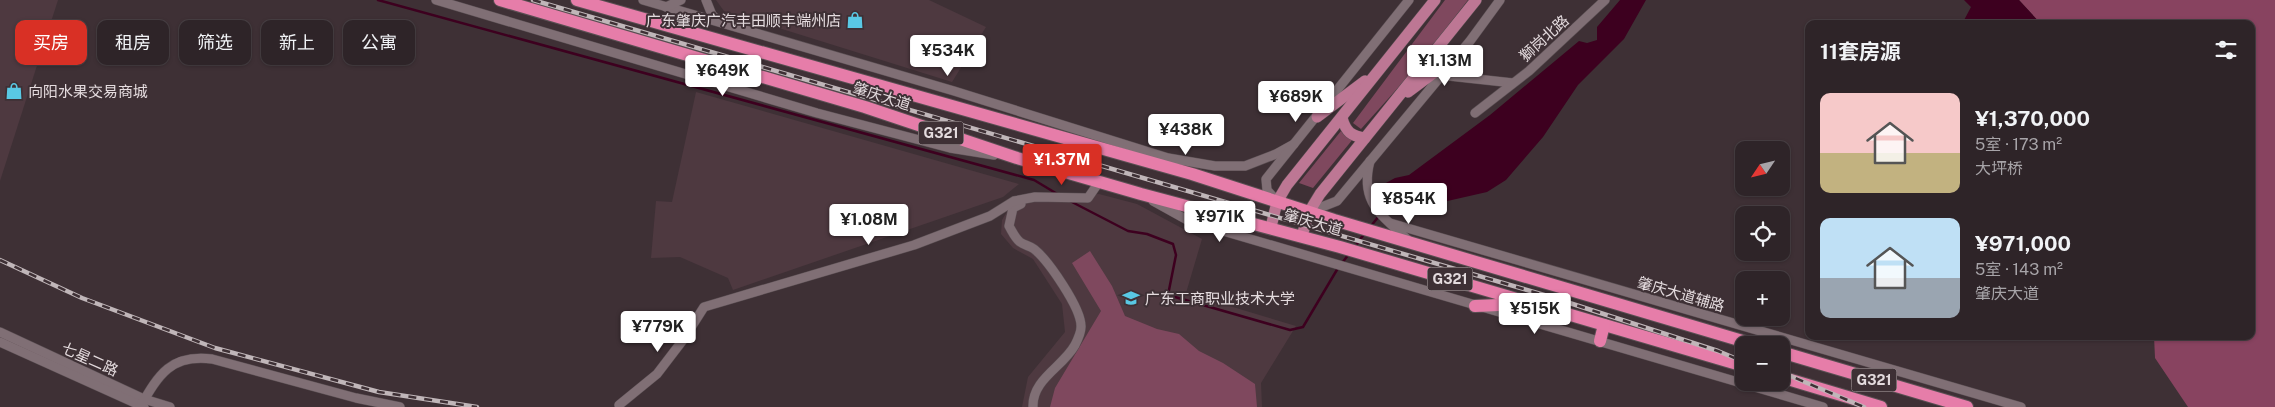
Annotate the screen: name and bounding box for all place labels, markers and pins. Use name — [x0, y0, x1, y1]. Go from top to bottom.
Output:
shop icon: 广东肇庆广汽丰田顺丰端州店 — [845, 10, 865, 30]
place label: 广东肇庆广汽丰田顺丰端州店 — [646, 12, 841, 29]
pin: ¥534K — [913, 34, 983, 77]
pin: ¥1.13M — [1404, 44, 1486, 87]
pin: ¥649K — [688, 54, 758, 97]
pin: ¥689K — [1261, 80, 1331, 123]
shop icon: 向阳水果交易商城 — [4, 81, 24, 101]
place label: 向阳水果交易商城 — [28, 83, 148, 100]
pin: ¥438K — [1151, 114, 1221, 156]
pin: ¥1.37M — [1021, 144, 1103, 186]
pin: ¥854K — [1374, 182, 1444, 225]
pin: ¥971K — [1185, 200, 1255, 243]
pin: ¥1.08M — [828, 204, 910, 246]
school or university icon: 广东工商职业技术大学 — [1121, 288, 1141, 308]
place label: 广东工商职业技术大学 — [1145, 290, 1295, 307]
pin: ¥515K — [1500, 292, 1570, 335]
pin: ¥779K — [623, 310, 693, 353]

